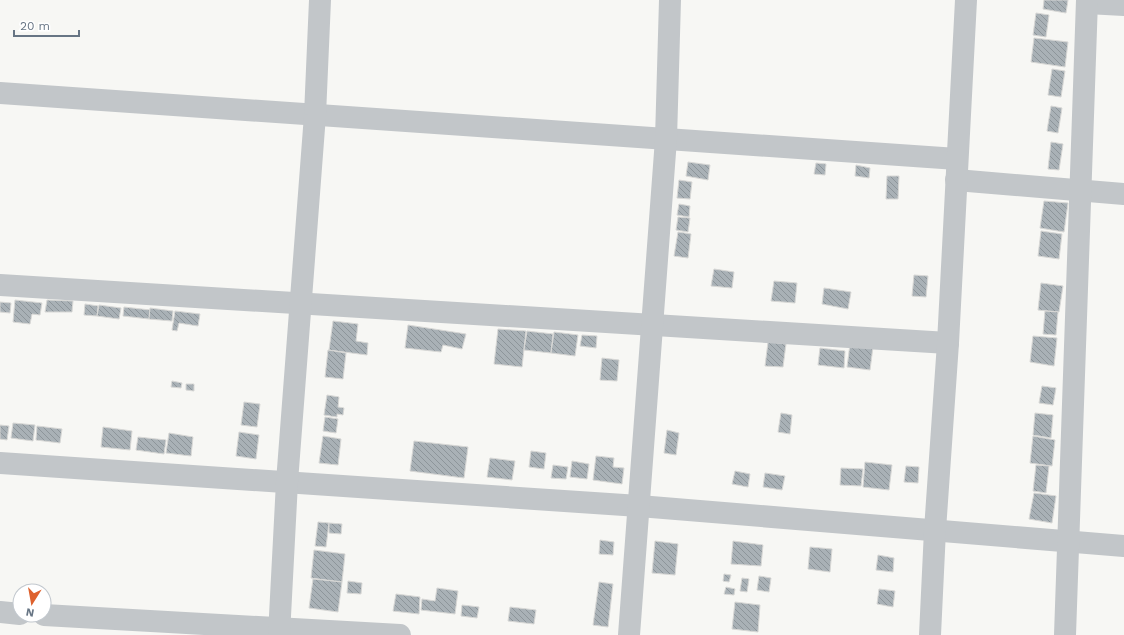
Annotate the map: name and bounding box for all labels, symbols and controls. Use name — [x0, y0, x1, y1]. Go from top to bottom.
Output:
scale bar — [14, 12, 79, 38]
text: 20 m — [20, 19, 50, 33]
north arrow — [12, 583, 52, 623]
text: N — [25, 605, 35, 619]

